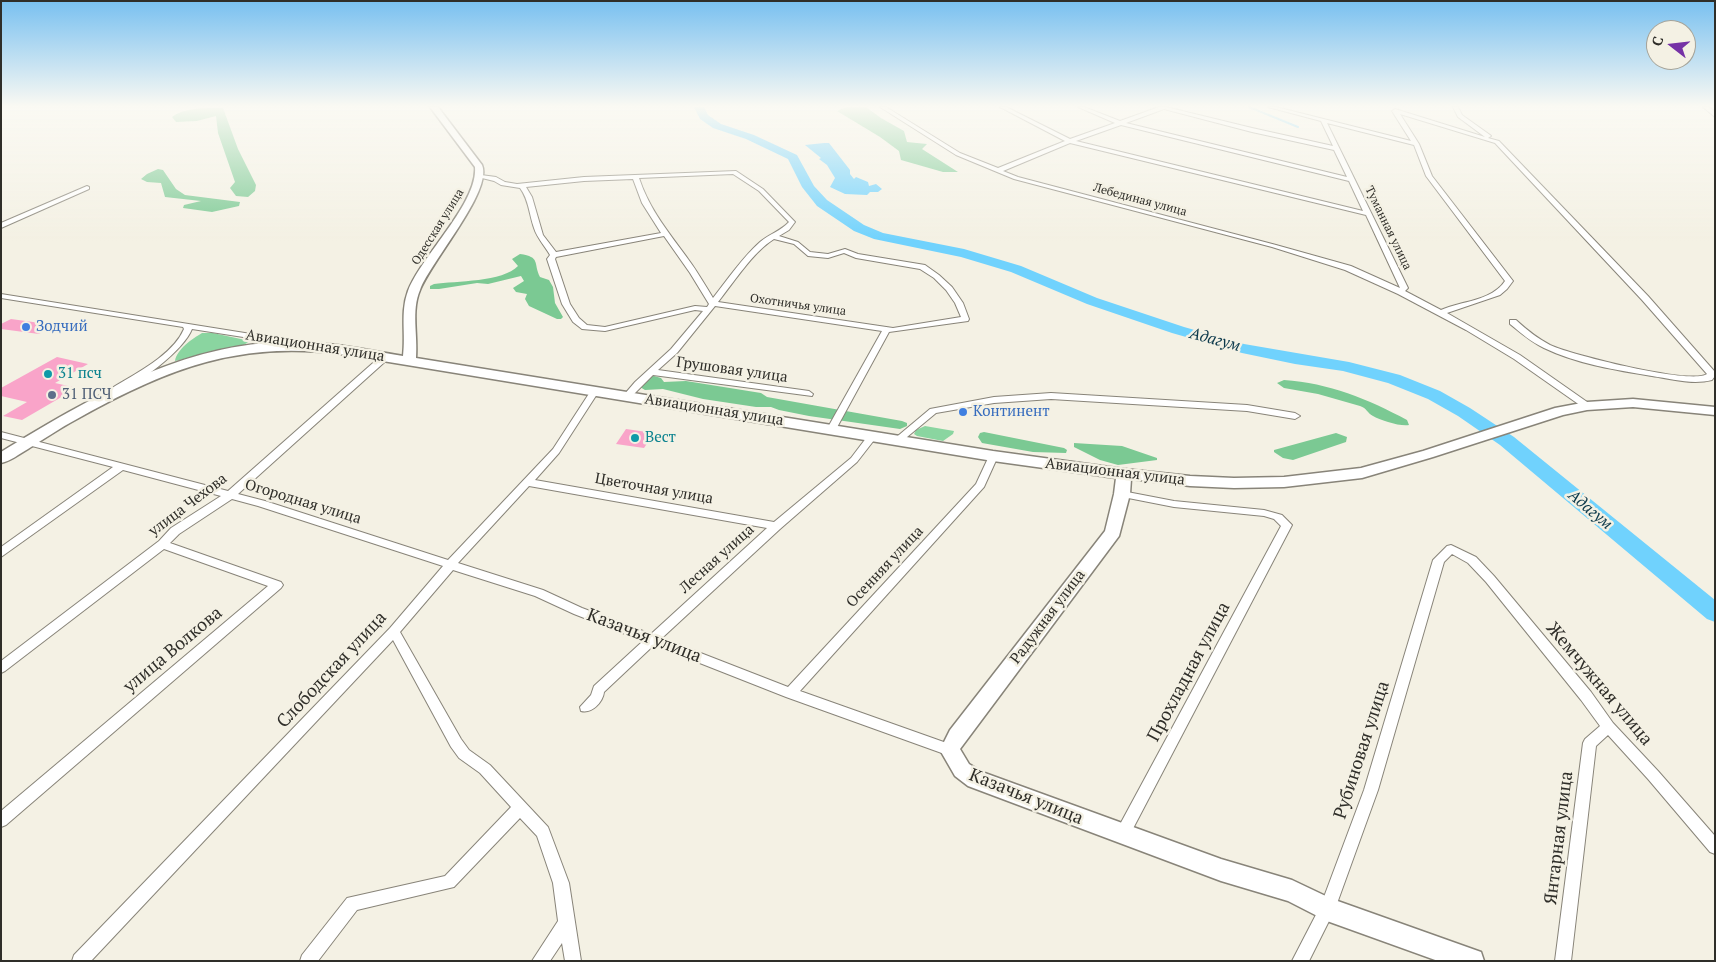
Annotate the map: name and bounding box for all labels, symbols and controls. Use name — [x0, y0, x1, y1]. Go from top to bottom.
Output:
north arrow — [1646, 20, 1696, 70]
text: С — [1647, 34, 1667, 48]
street label: Лебединая улица — [1092, 181, 1188, 219]
street label: Туманная улица — [1361, 184, 1415, 272]
street label: Одесская улица — [409, 186, 467, 268]
street label: Охотничья улица — [749, 291, 847, 319]
place label: Зодчий — [36, 318, 88, 336]
marker: Зодчий — [20, 321, 32, 333]
water label: Адагум — [1188, 324, 1242, 356]
street label: Авиационная улица — [244, 326, 386, 366]
street label: Грушовая улица — [675, 353, 789, 387]
place label: 31 псч — [58, 365, 102, 383]
marker: 31 псч — [42, 368, 54, 380]
place label: 31 ПСЧ — [62, 386, 111, 404]
marker: 31 ПСЧ — [46, 389, 58, 401]
street label: Авиационная улица — [643, 390, 785, 430]
place label: Континент — [973, 403, 1050, 421]
marker: Континент — [957, 406, 969, 418]
place label: Вест — [645, 429, 676, 447]
marker: Вест — [629, 432, 641, 444]
street label: Авиационная улица — [1044, 455, 1186, 489]
street label: улица Чехова — [145, 470, 231, 540]
street label: Цветочная улица — [593, 470, 715, 508]
street label: Огородная улица — [243, 476, 363, 528]
water label: Адагум — [1564, 486, 1616, 534]
street label: Лесная улица — [676, 521, 758, 597]
street label: Осенняя улица — [843, 523, 927, 611]
street label: Радужная улица — [1007, 566, 1089, 668]
street label: Прохладная улица — [1143, 598, 1235, 746]
street label: улица Волкова — [119, 602, 227, 698]
street label: Казачья улица — [584, 604, 704, 668]
street label: Слободская улица — [273, 607, 391, 733]
street label: Жемчужная улица — [1541, 618, 1657, 750]
street label: Рубиновая улица — [1330, 678, 1394, 822]
street label: Казачья улица — [966, 764, 1086, 830]
street label: Янтарная улица — [1540, 770, 1578, 906]

